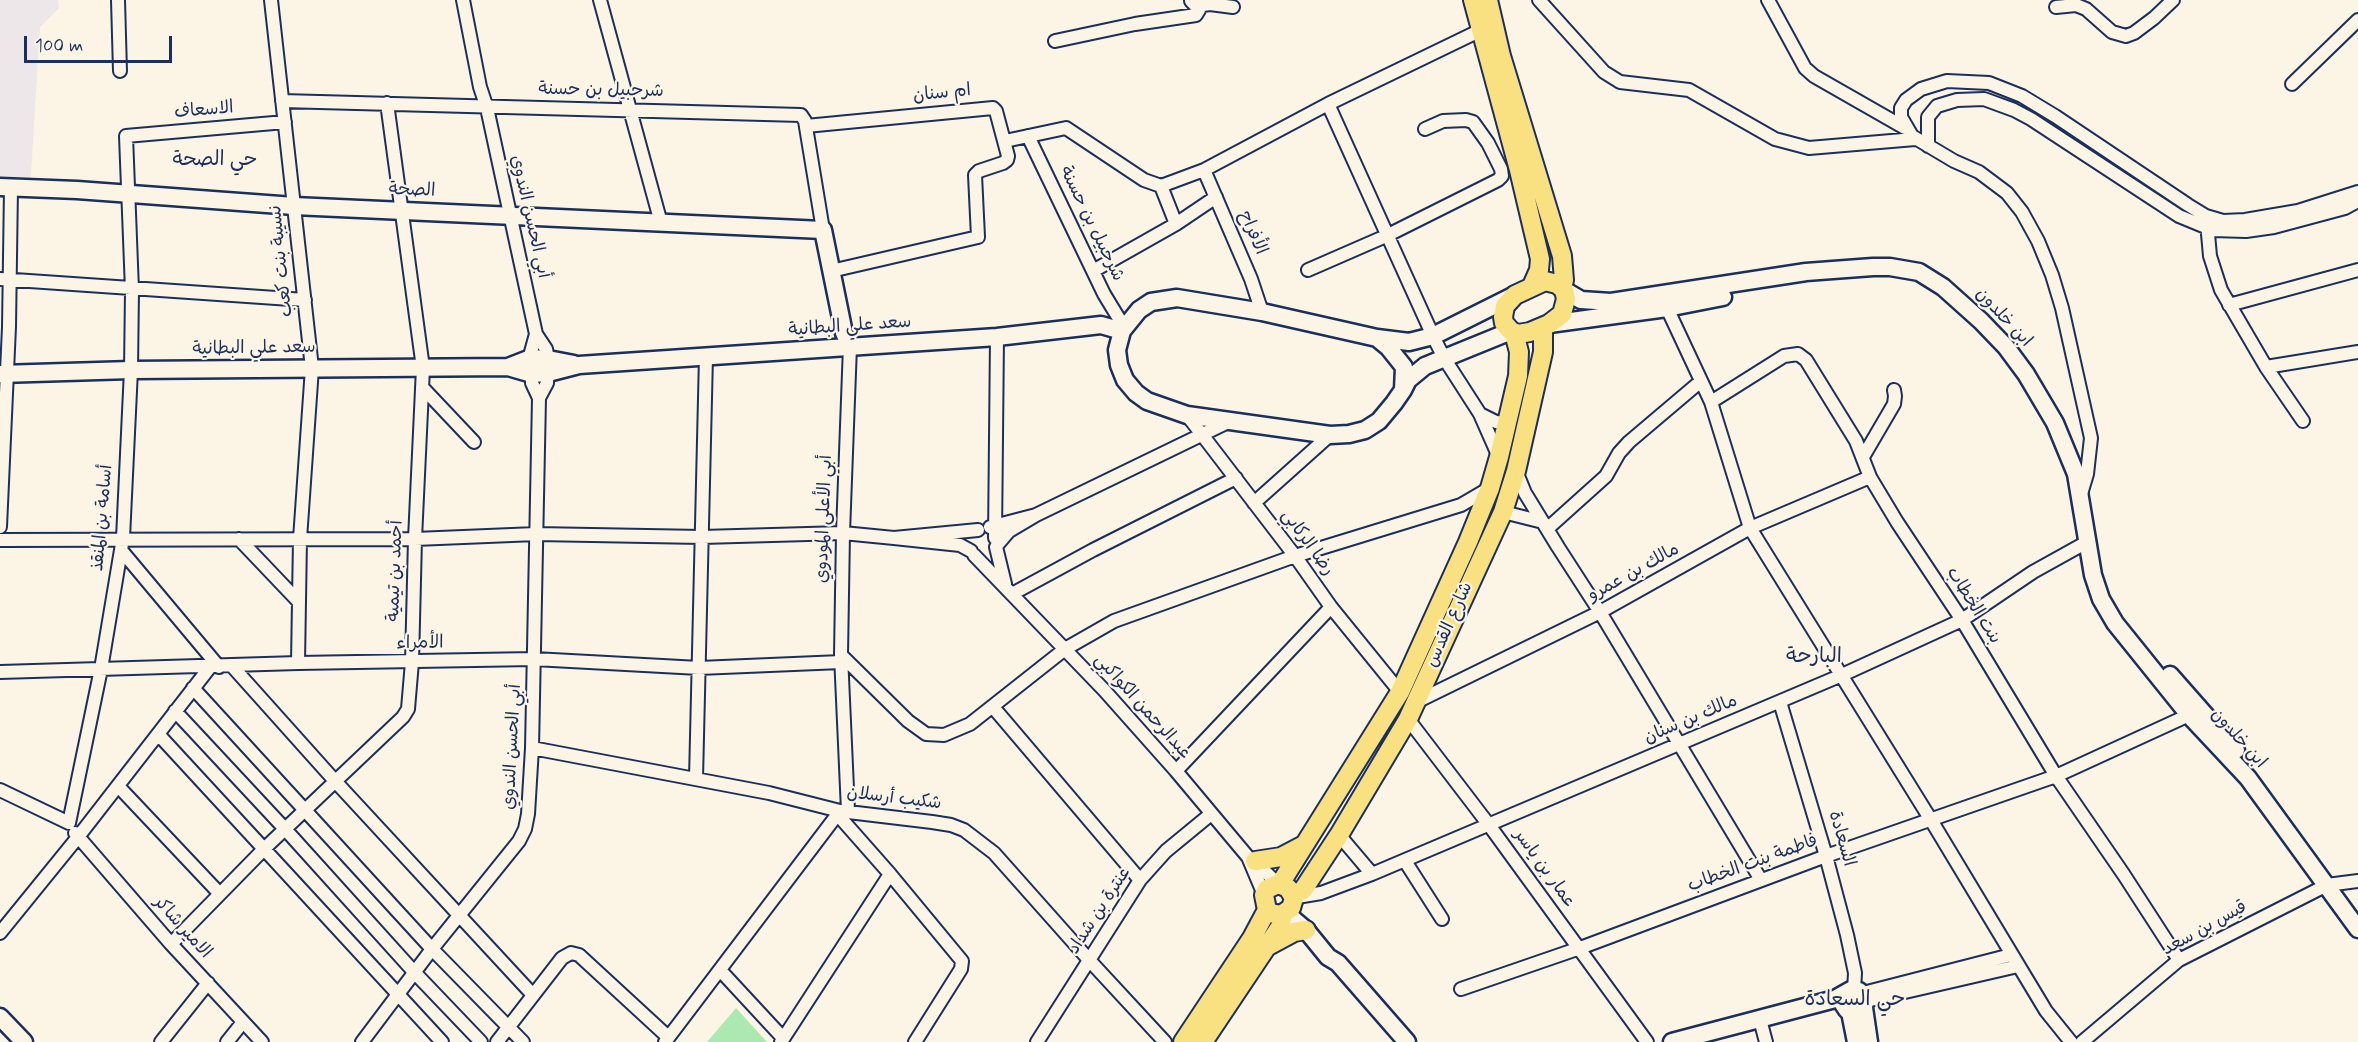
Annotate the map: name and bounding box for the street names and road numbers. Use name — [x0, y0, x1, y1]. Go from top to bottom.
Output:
street label: شرحبيل بن حسنة — [538, 79, 664, 103]
street label: ام سنان — [912, 80, 972, 108]
street label: الاسعاف — [173, 98, 235, 124]
street label: أبي الحسن الندوي — [504, 153, 554, 281]
street label: شرحبيل بن حسنة — [1054, 163, 1128, 285]
street label: الصحة — [388, 179, 436, 203]
street label: نسيبة بنت كعب — [265, 204, 299, 318]
street label: الأفراح — [1233, 208, 1271, 258]
street label: ابن خلدون — [1970, 284, 2036, 352]
street label: سعد علي البطانية — [788, 312, 912, 342]
street label: سعد علي البطانية — [192, 337, 316, 361]
street label: أبي الأعلى المودوي — [812, 455, 838, 583]
street label: أسامة بن المنقذ — [88, 464, 118, 572]
street label: رضا الركابي — [1276, 506, 1338, 580]
street label: أحمد بن تيمية — [383, 520, 409, 622]
street label: مالك بن عمرو — [1584, 539, 1684, 607]
street label: بنت الخطاب — [1941, 563, 2005, 649]
street label: شارع القدس — [1422, 579, 1478, 671]
street label: الأمراء — [396, 633, 444, 655]
street label: عبدالرحمن الكواكبي — [1089, 650, 1195, 764]
street label: أبي الحسن الندوي — [499, 684, 527, 810]
street label: مالك بن سنان — [1641, 691, 1741, 749]
street label: ابن خلدون — [2205, 705, 2271, 773]
street label: شكيب أرسلان — [845, 782, 943, 816]
street label: السعادة — [1823, 809, 1859, 869]
street label: عمار بن ياسر — [1508, 825, 1580, 913]
street label: فاطمة بنت الخطاب — [1685, 830, 1821, 898]
street label: عنترة بن شداد — [1064, 863, 1136, 959]
street label: الامير شاكر — [148, 892, 216, 964]
street label: قيس بن سعد — [2159, 897, 2251, 961]

